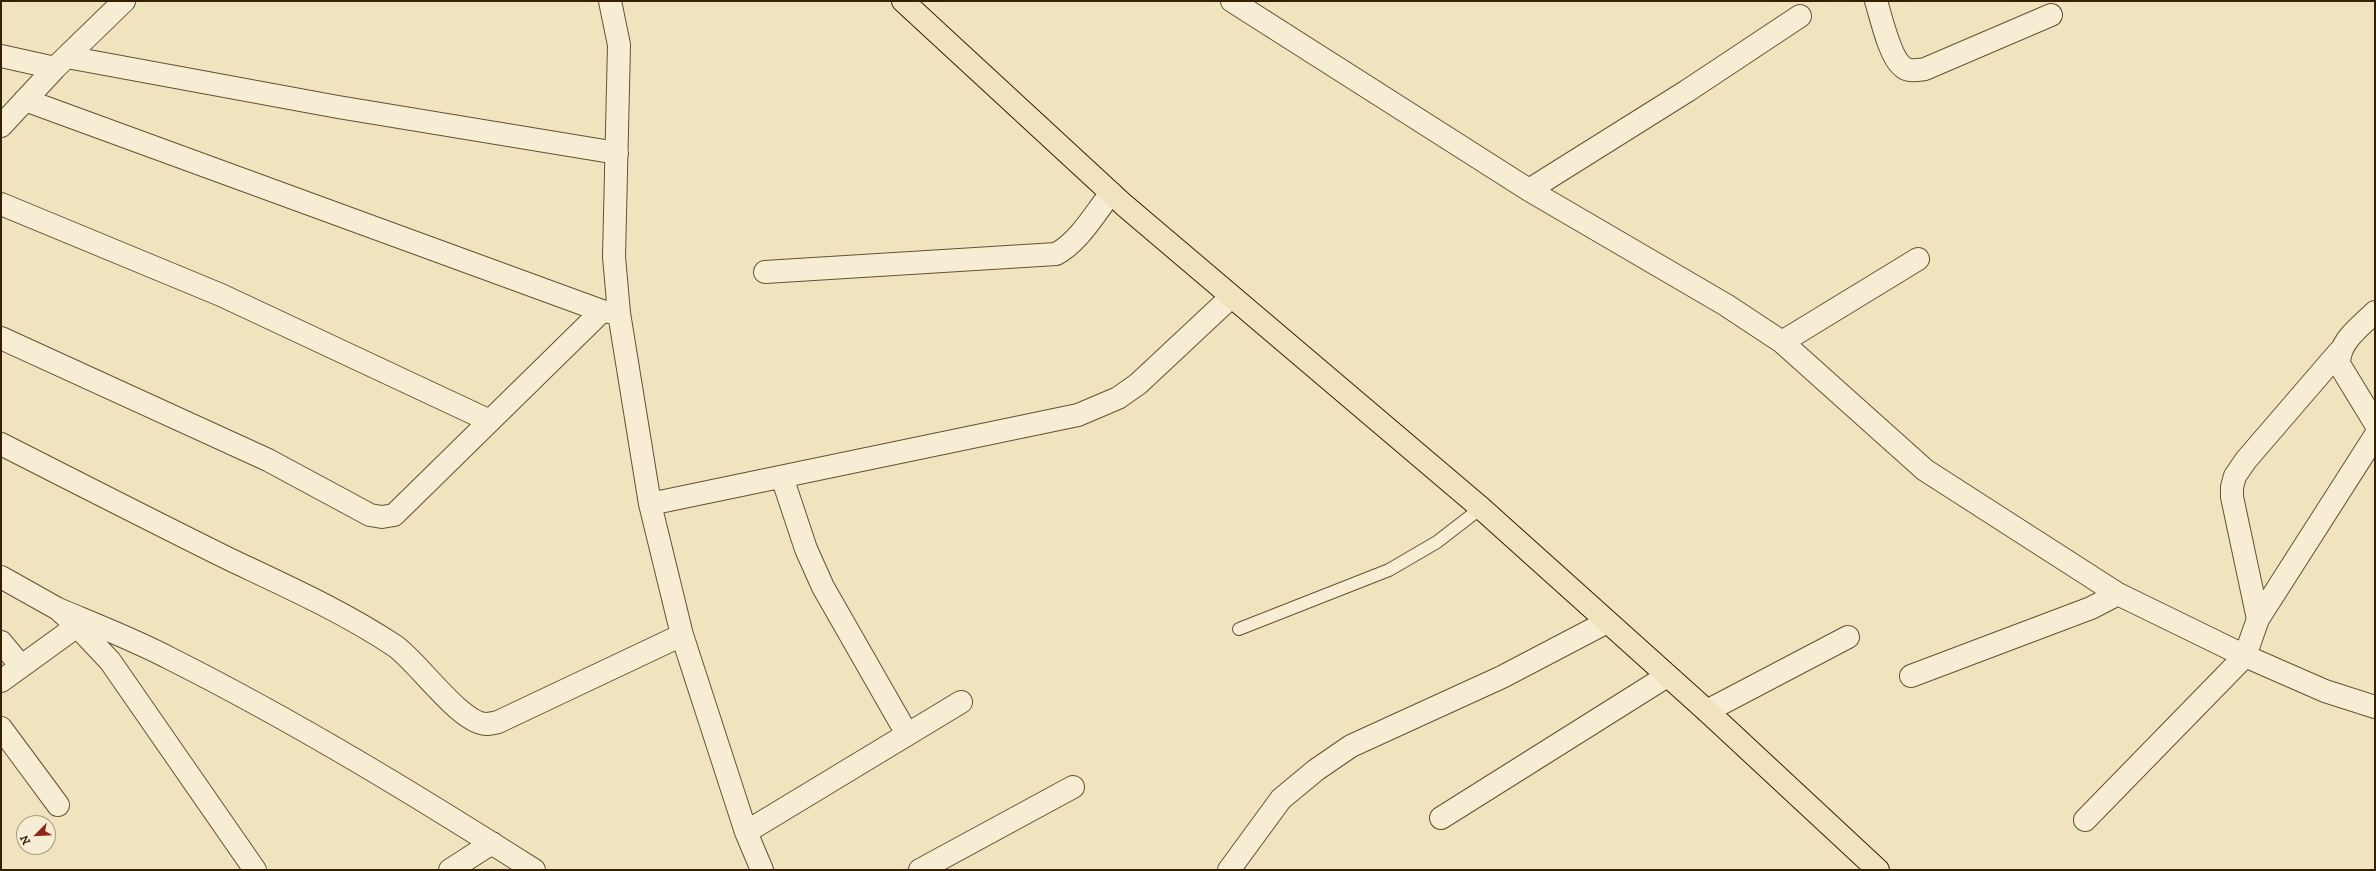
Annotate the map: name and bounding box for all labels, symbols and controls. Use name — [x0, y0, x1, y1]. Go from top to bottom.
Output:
north arrow — [16, 815, 56, 855]
text: N — [18, 833, 34, 846]

